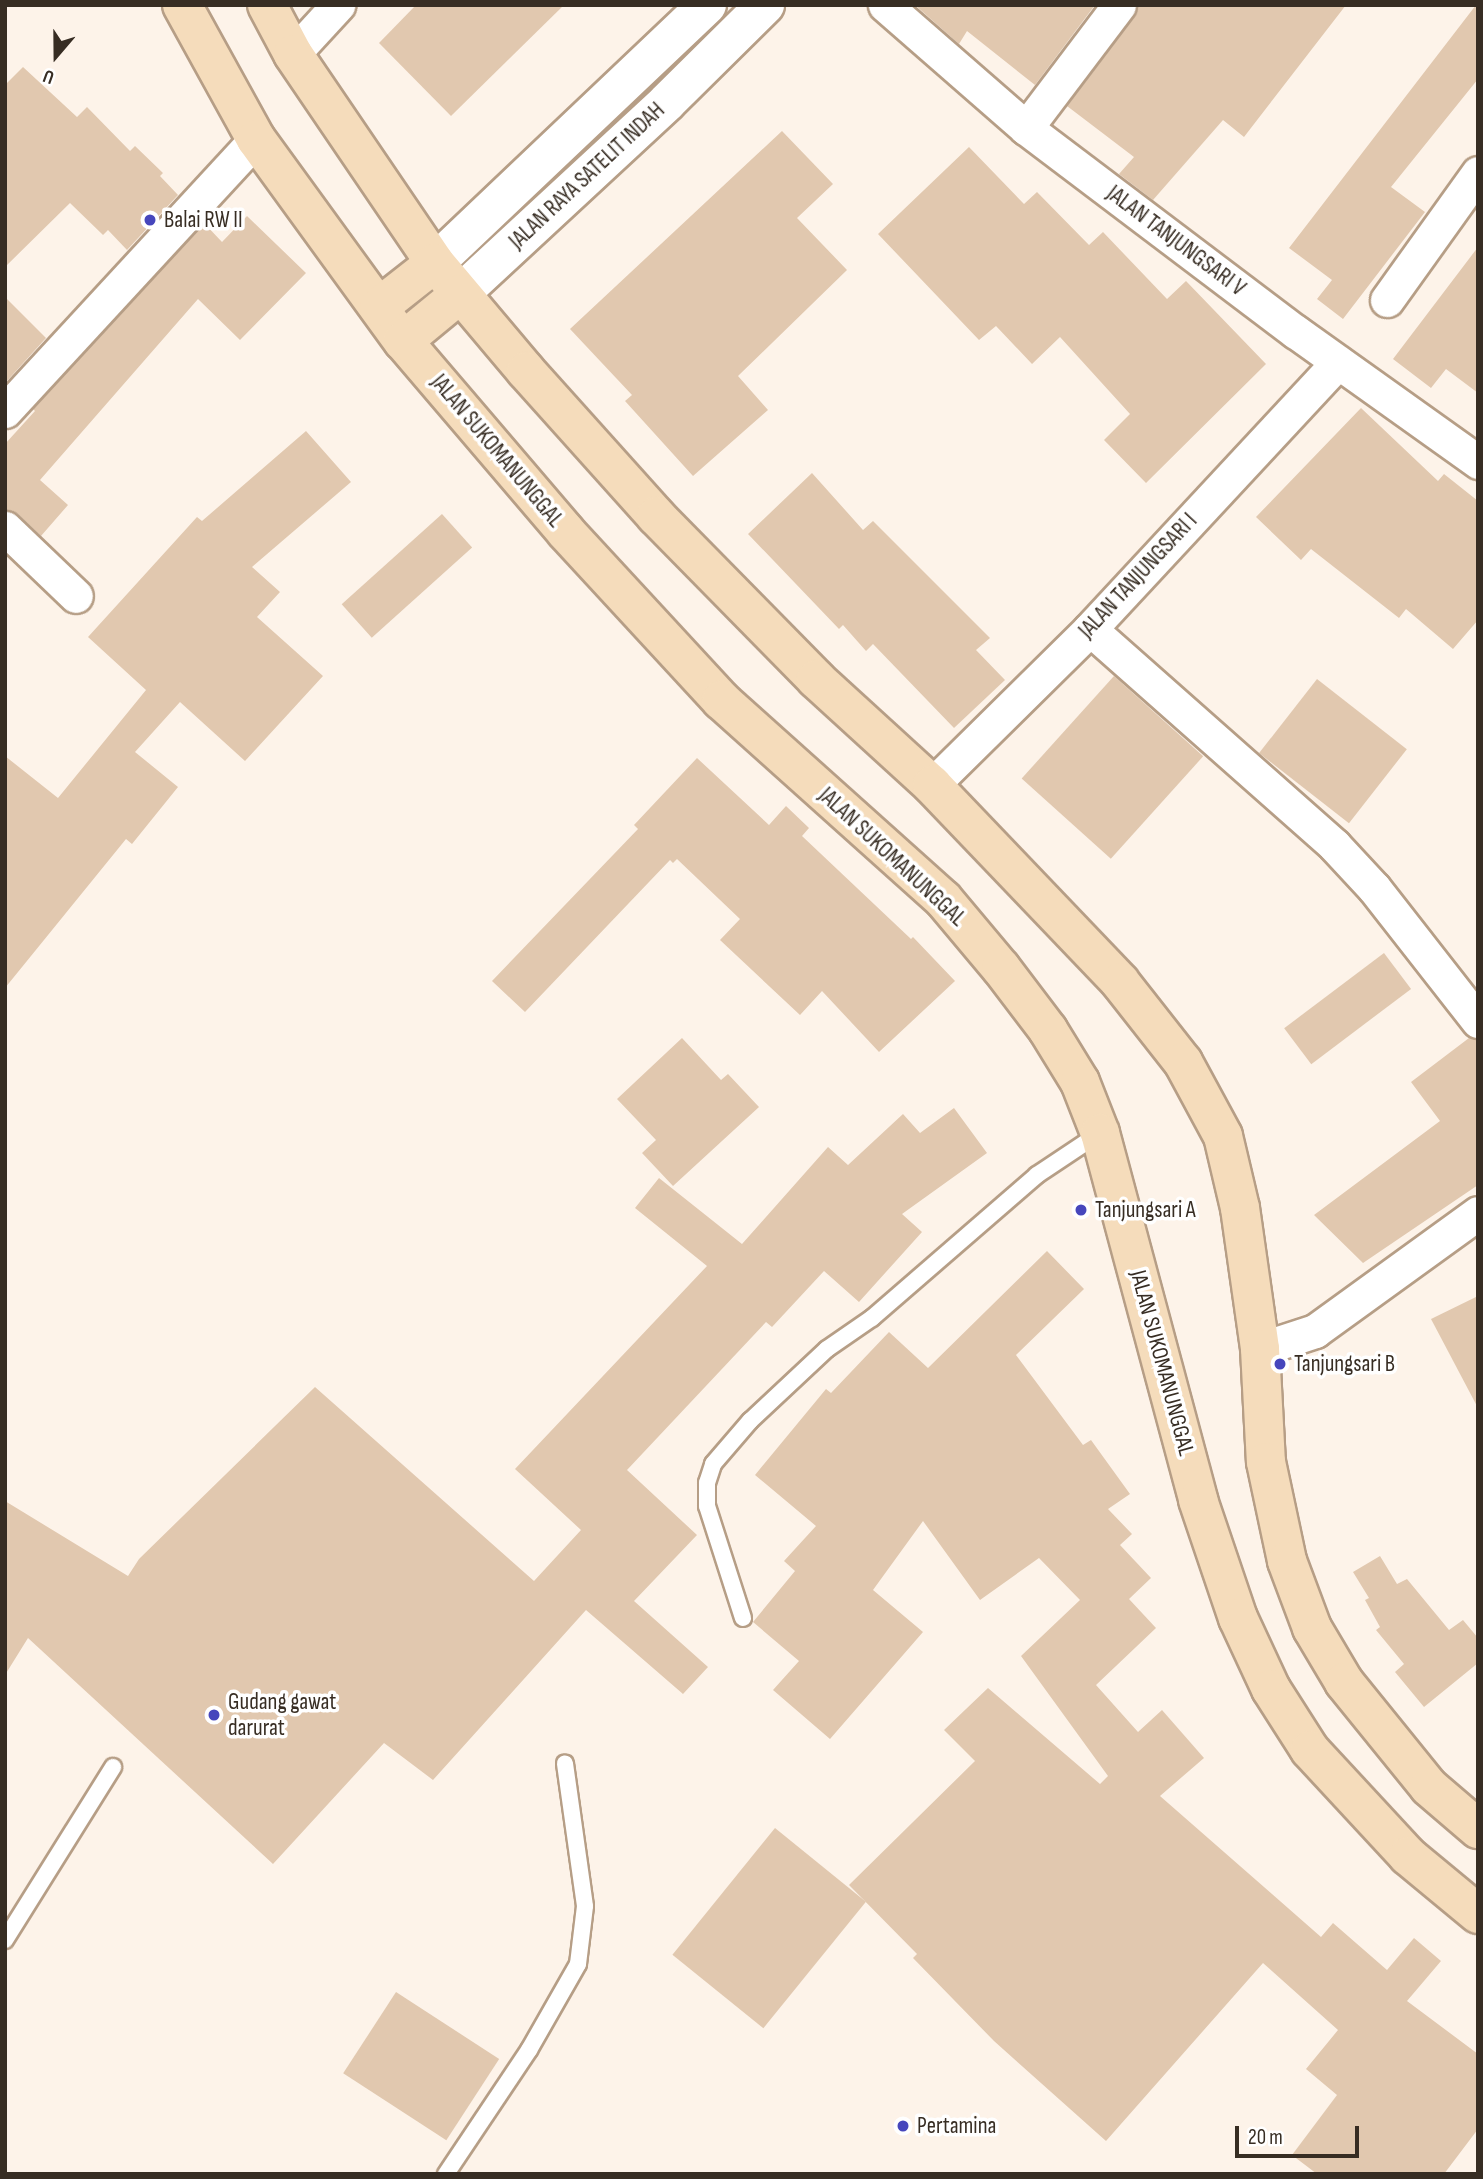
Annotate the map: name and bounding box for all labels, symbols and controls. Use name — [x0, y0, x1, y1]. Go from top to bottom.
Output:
north arrow — [21, 21, 91, 91]
text: U — [40, 64, 57, 89]
street label: JALAN RAYA SATELIT INDAH — [504, 97, 670, 255]
street label: JALAN TANJUNGSARI V — [1101, 180, 1251, 302]
place label: Balai RW II — [164, 206, 243, 234]
marker: Balai RW II — [142, 212, 158, 228]
street label: JALAN SUKOMANUNGGAL — [425, 369, 569, 533]
street label: JALAN TANJUNGSARI I — [1073, 508, 1203, 644]
street label: JALAN SUKOMANUNGGAL — [813, 782, 971, 932]
place label: Tanjungsari A — [1095, 1196, 1196, 1224]
marker: Tanjungsari A — [1073, 1202, 1089, 1218]
street label: JALAN SUKOMANUNGGAL — [1124, 1267, 1200, 1459]
place label: Tanjungsari B — [1294, 1350, 1395, 1378]
marker: Tanjungsari B — [1272, 1356, 1288, 1372]
place label: Gudang gawat darurat — [228, 1688, 336, 1742]
marker: Gudang gawat darurat — [206, 1707, 222, 1723]
place label: Pertamina — [917, 2112, 996, 2140]
scale bar — [1238, 2112, 1362, 2156]
marker: Pertamina — [895, 2118, 911, 2134]
text: 20 m — [1248, 2125, 1283, 2150]

